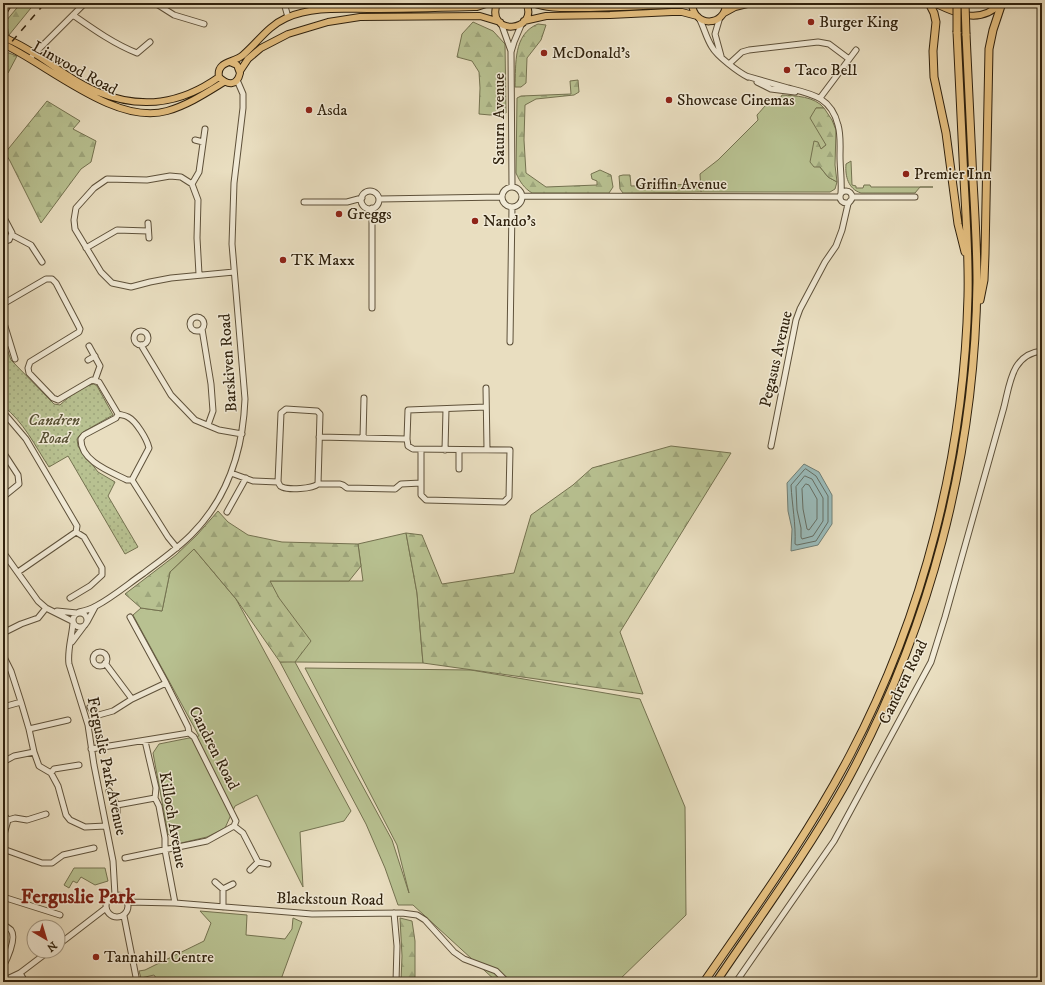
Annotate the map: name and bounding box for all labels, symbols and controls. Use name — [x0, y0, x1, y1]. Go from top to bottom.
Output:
place label: Burger King — [819, 12, 898, 32]
marker: Burger King — [806, 17, 816, 27]
street label: Linwood Road — [29, 36, 121, 100]
place label: McDonald's — [552, 43, 630, 63]
marker: McDonald's — [539, 48, 549, 58]
place label: Taco Bell — [795, 60, 857, 80]
marker: Taco Bell — [782, 65, 792, 75]
street label: Saturn Avenue — [489, 73, 509, 165]
place label: Showcase Cinemas — [677, 90, 795, 110]
marker: Showcase Cinemas — [664, 95, 674, 105]
place label: Asda — [317, 100, 348, 120]
marker: Asda — [304, 105, 314, 115]
place label: Premier Inn — [914, 164, 992, 184]
marker: Premier Inn — [901, 169, 911, 179]
street label: Griffin Avenue — [635, 174, 727, 194]
place label: Greggs — [347, 204, 392, 224]
marker: Greggs — [334, 209, 344, 219]
place label: Nando's — [483, 211, 536, 231]
marker: Nando's — [470, 216, 480, 226]
place label: TK Maxx — [291, 250, 355, 270]
marker: TK Maxx — [278, 255, 288, 265]
street label: Pegasus Avenue — [755, 309, 797, 409]
street label: Barskiven Road — [215, 313, 241, 413]
park label: Candren Road — [28, 410, 80, 448]
street label: Candren Road — [874, 637, 932, 727]
street label: Ferguslie Park Avenue — [83, 695, 132, 838]
street label: Candren Road — [184, 703, 244, 793]
street label: Killoch Avenue — [155, 770, 191, 870]
district label: Ferguslie Park — [21, 885, 136, 910]
street label: Blackstoun Road — [276, 888, 384, 910]
north arrow — [26, 919, 66, 959]
text: N — [44, 938, 59, 954]
place label: Tannahill Centre — [104, 947, 214, 967]
marker: Tannahill Centre — [91, 952, 101, 962]

